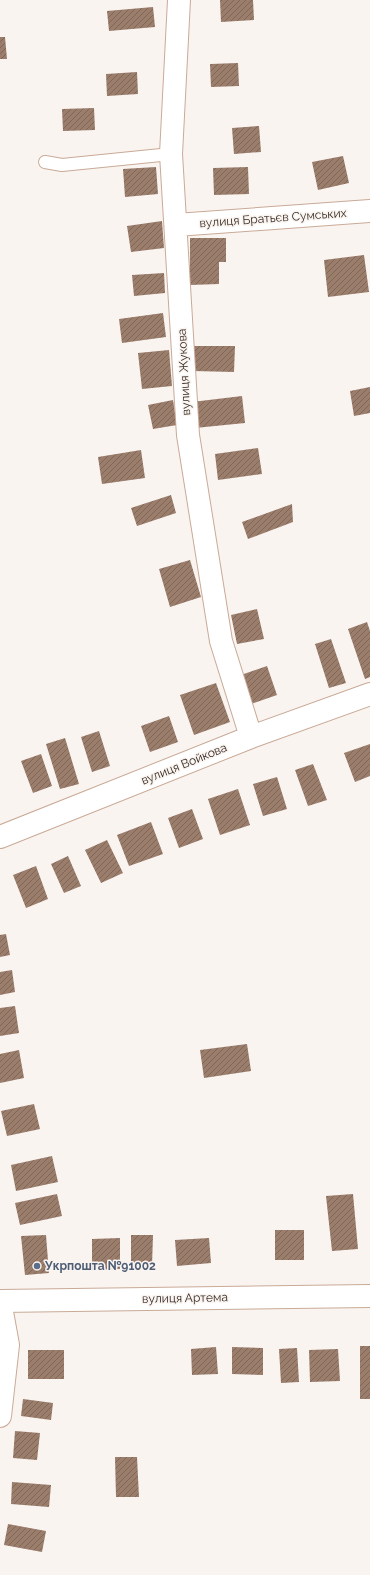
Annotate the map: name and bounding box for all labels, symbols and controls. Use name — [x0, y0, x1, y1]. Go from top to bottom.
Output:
street label: вулиця Братьєв Сумських — [199, 206, 347, 230]
street label: вулиця Жукова — [175, 328, 193, 416]
street label: вулиця Войкова — [139, 740, 229, 788]
place label: Укрпошта №91002 — [44, 1259, 156, 1273]
marker: Укрпошта №91002 — [32, 1261, 42, 1271]
street label: вулиця Артема — [142, 1290, 228, 1306]

